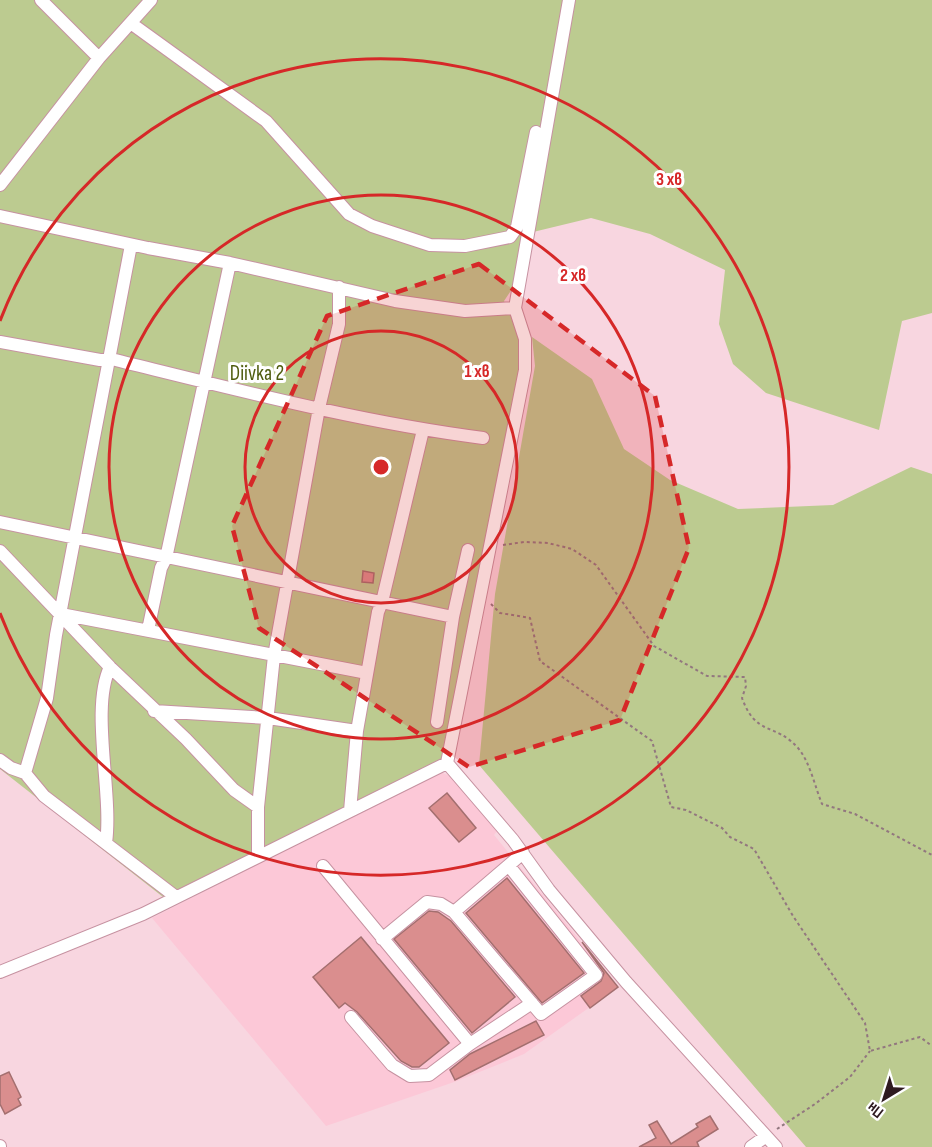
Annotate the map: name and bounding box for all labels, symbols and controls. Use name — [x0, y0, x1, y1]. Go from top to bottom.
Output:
text: 3 хв — [656, 169, 682, 190]
text: 2 хв — [560, 265, 586, 286]
park label: Diivka 2 — [230, 361, 284, 386]
text: 1 хв — [464, 361, 490, 382]
centre of rings — [371, 457, 391, 477]
north arrow — [854, 1069, 914, 1129]
text: Пн — [864, 1097, 888, 1122]

